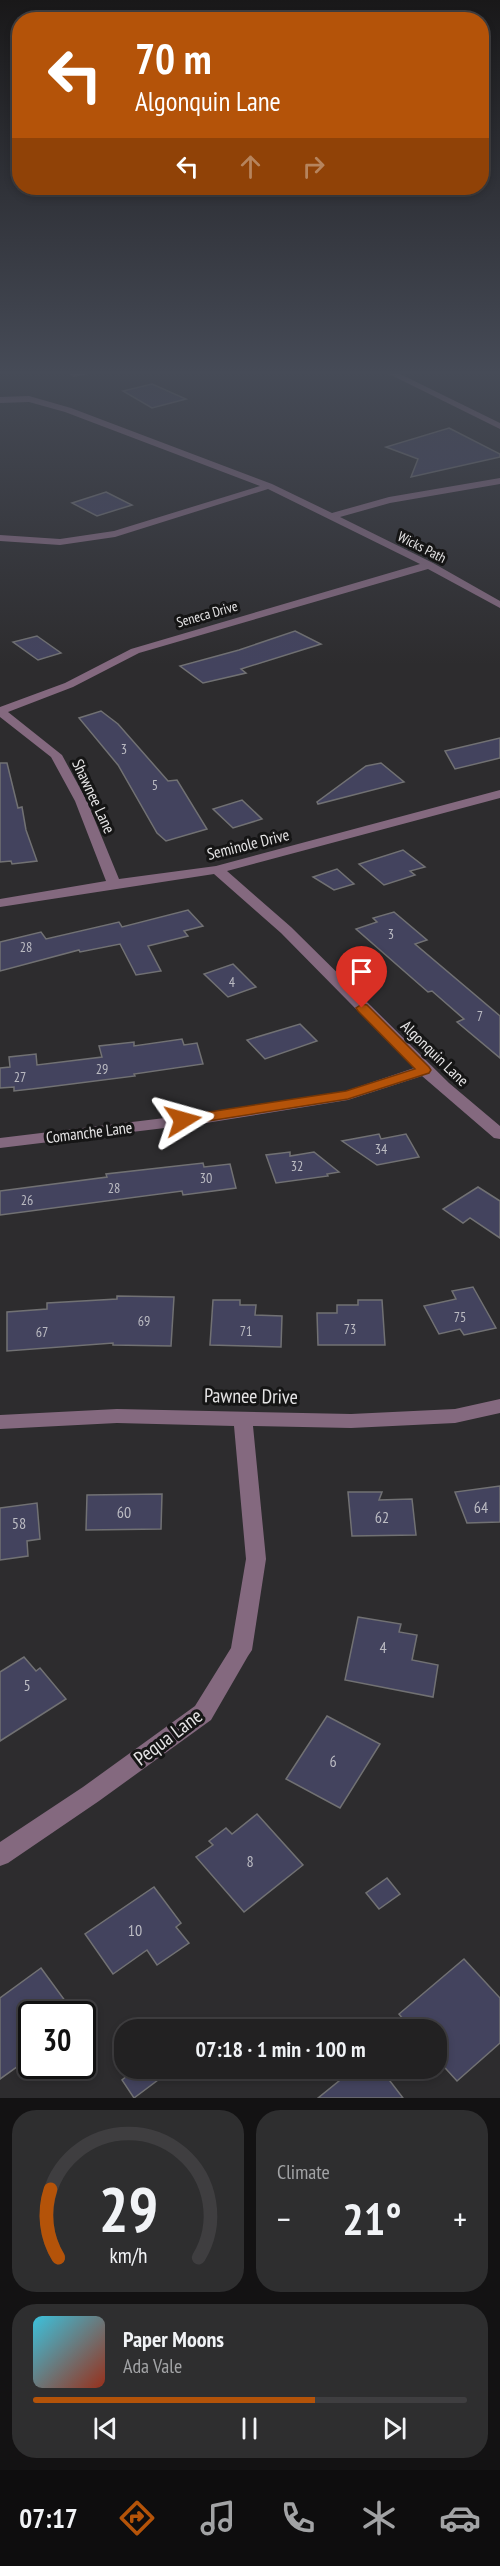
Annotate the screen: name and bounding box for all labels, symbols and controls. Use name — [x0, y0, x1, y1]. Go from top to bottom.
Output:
text: 70 m — [135, 31, 212, 86]
icon: left — [36, 36, 114, 114]
text: Algonquin Lane — [135, 84, 281, 118]
icon: left — [171, 150, 204, 183]
icon: ahead — [234, 150, 267, 183]
icon: right — [297, 150, 330, 183]
street label: Wicks Path — [395, 527, 449, 567]
street label: Seneca Drive — [174, 597, 240, 631]
house number: 3 — [121, 740, 127, 758]
street label: Shawnee Lane — [68, 756, 120, 836]
house number: 5 — [152, 776, 158, 794]
street label: Seminole Drive — [205, 824, 291, 864]
house number: 3 — [388, 925, 394, 943]
house number: 28 — [20, 938, 32, 956]
pin — [336, 946, 387, 1008]
icon: arrive — [345, 955, 378, 988]
house number: 4 — [229, 973, 236, 991]
house number: 7 — [477, 1007, 483, 1025]
street label: Algonquin Lane — [397, 1016, 473, 1090]
house number: 29 — [96, 1060, 108, 1078]
house number: 27 — [14, 1068, 26, 1086]
position arrow — [151, 1088, 215, 1152]
street label: Comanche Lane — [45, 1117, 133, 1147]
house number: 34 — [375, 1140, 388, 1158]
house number: 32 — [291, 1157, 303, 1175]
house number: 30 — [200, 1169, 212, 1187]
house number: 28 — [108, 1179, 120, 1197]
house number: 26 — [21, 1191, 33, 1209]
house number: 75 — [454, 1308, 466, 1326]
house number: 69 — [138, 1312, 150, 1330]
house number: 73 — [344, 1320, 356, 1338]
house number: 71 — [240, 1322, 252, 1340]
house number: 67 — [36, 1323, 48, 1341]
street label: Pawnee Drive — [204, 1382, 298, 1410]
house number: 64 — [474, 1497, 488, 1517]
house number: 60 — [117, 1502, 131, 1522]
house number: 62 — [375, 1507, 389, 1527]
house number: 58 — [12, 1513, 26, 1533]
house number: 4 — [379, 1637, 387, 1657]
house number: 5 — [23, 1675, 31, 1695]
street label: Pequa Lane — [129, 1703, 207, 1771]
house number: 6 — [329, 1751, 337, 1771]
house number: 8 — [246, 1851, 254, 1871]
house number: 10 — [128, 1920, 142, 1940]
speed limit sign: 30 — [18, 2001, 96, 2079]
text: 07:18 · 1 min · 100 m — [195, 2035, 366, 2063]
text: Climate — [277, 2159, 330, 2185]
text: 29 — [98, 2168, 158, 2249]
text: 21° — [342, 2189, 402, 2247]
text: − — [277, 2197, 291, 2240]
text: + — [453, 2197, 467, 2240]
text: km/h — [109, 2241, 147, 2269]
text: Paper Moons — [123, 2325, 224, 2353]
text: Ada Vale — [123, 2353, 182, 2379]
icon: previous — [89, 2412, 122, 2445]
icon: pause — [233, 2412, 266, 2445]
icon: next — [378, 2412, 411, 2445]
icon: directions — [116, 2497, 158, 2539]
icon: music — [197, 2497, 239, 2539]
icon: phone — [277, 2497, 319, 2539]
icon: climate — [358, 2497, 400, 2539]
icon: car — [439, 2497, 481, 2539]
text: 07:17 — [19, 2501, 78, 2535]

